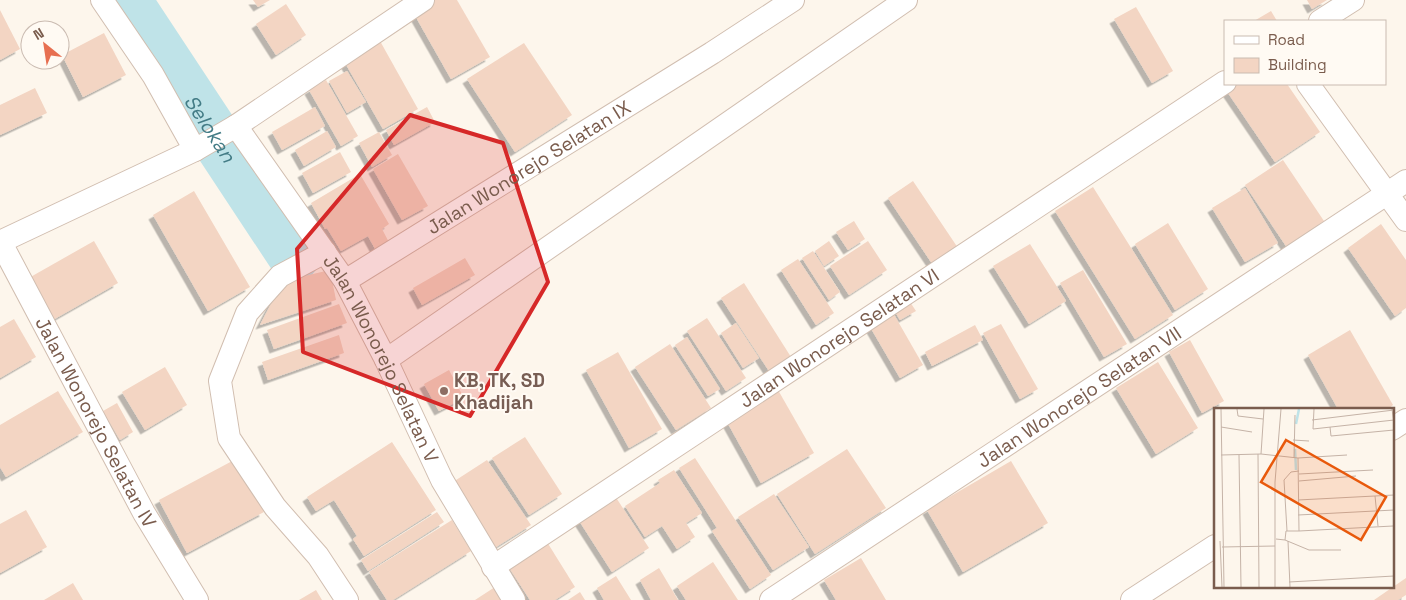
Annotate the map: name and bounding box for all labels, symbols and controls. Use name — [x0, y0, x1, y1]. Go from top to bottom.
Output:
north arrow — [20, 20, 70, 70]
legend — [1224, 20, 1386, 85]
text: N — [30, 24, 47, 44]
text: Road — [1268, 30, 1305, 49]
text: Building — [1268, 55, 1327, 74]
water label: Selokan — [178, 90, 242, 168]
street label: Jalan Wonorejo Selatan IX — [422, 95, 635, 240]
street label: Jalan Wonorejo Selatan V — [317, 250, 444, 467]
street label: Jalan Wonorejo Selatan VI — [734, 263, 944, 413]
street label: Jalan Wonorejo Selatan IV — [29, 313, 162, 533]
street label: Jalan Wonorejo Selatan VII — [972, 321, 1186, 474]
place label: KB, TK, SD Khadijah — [454, 368, 545, 415]
marker: KB, TK, SD Khadijah — [438, 385, 450, 397]
inset map — [1214, 408, 1394, 588]

